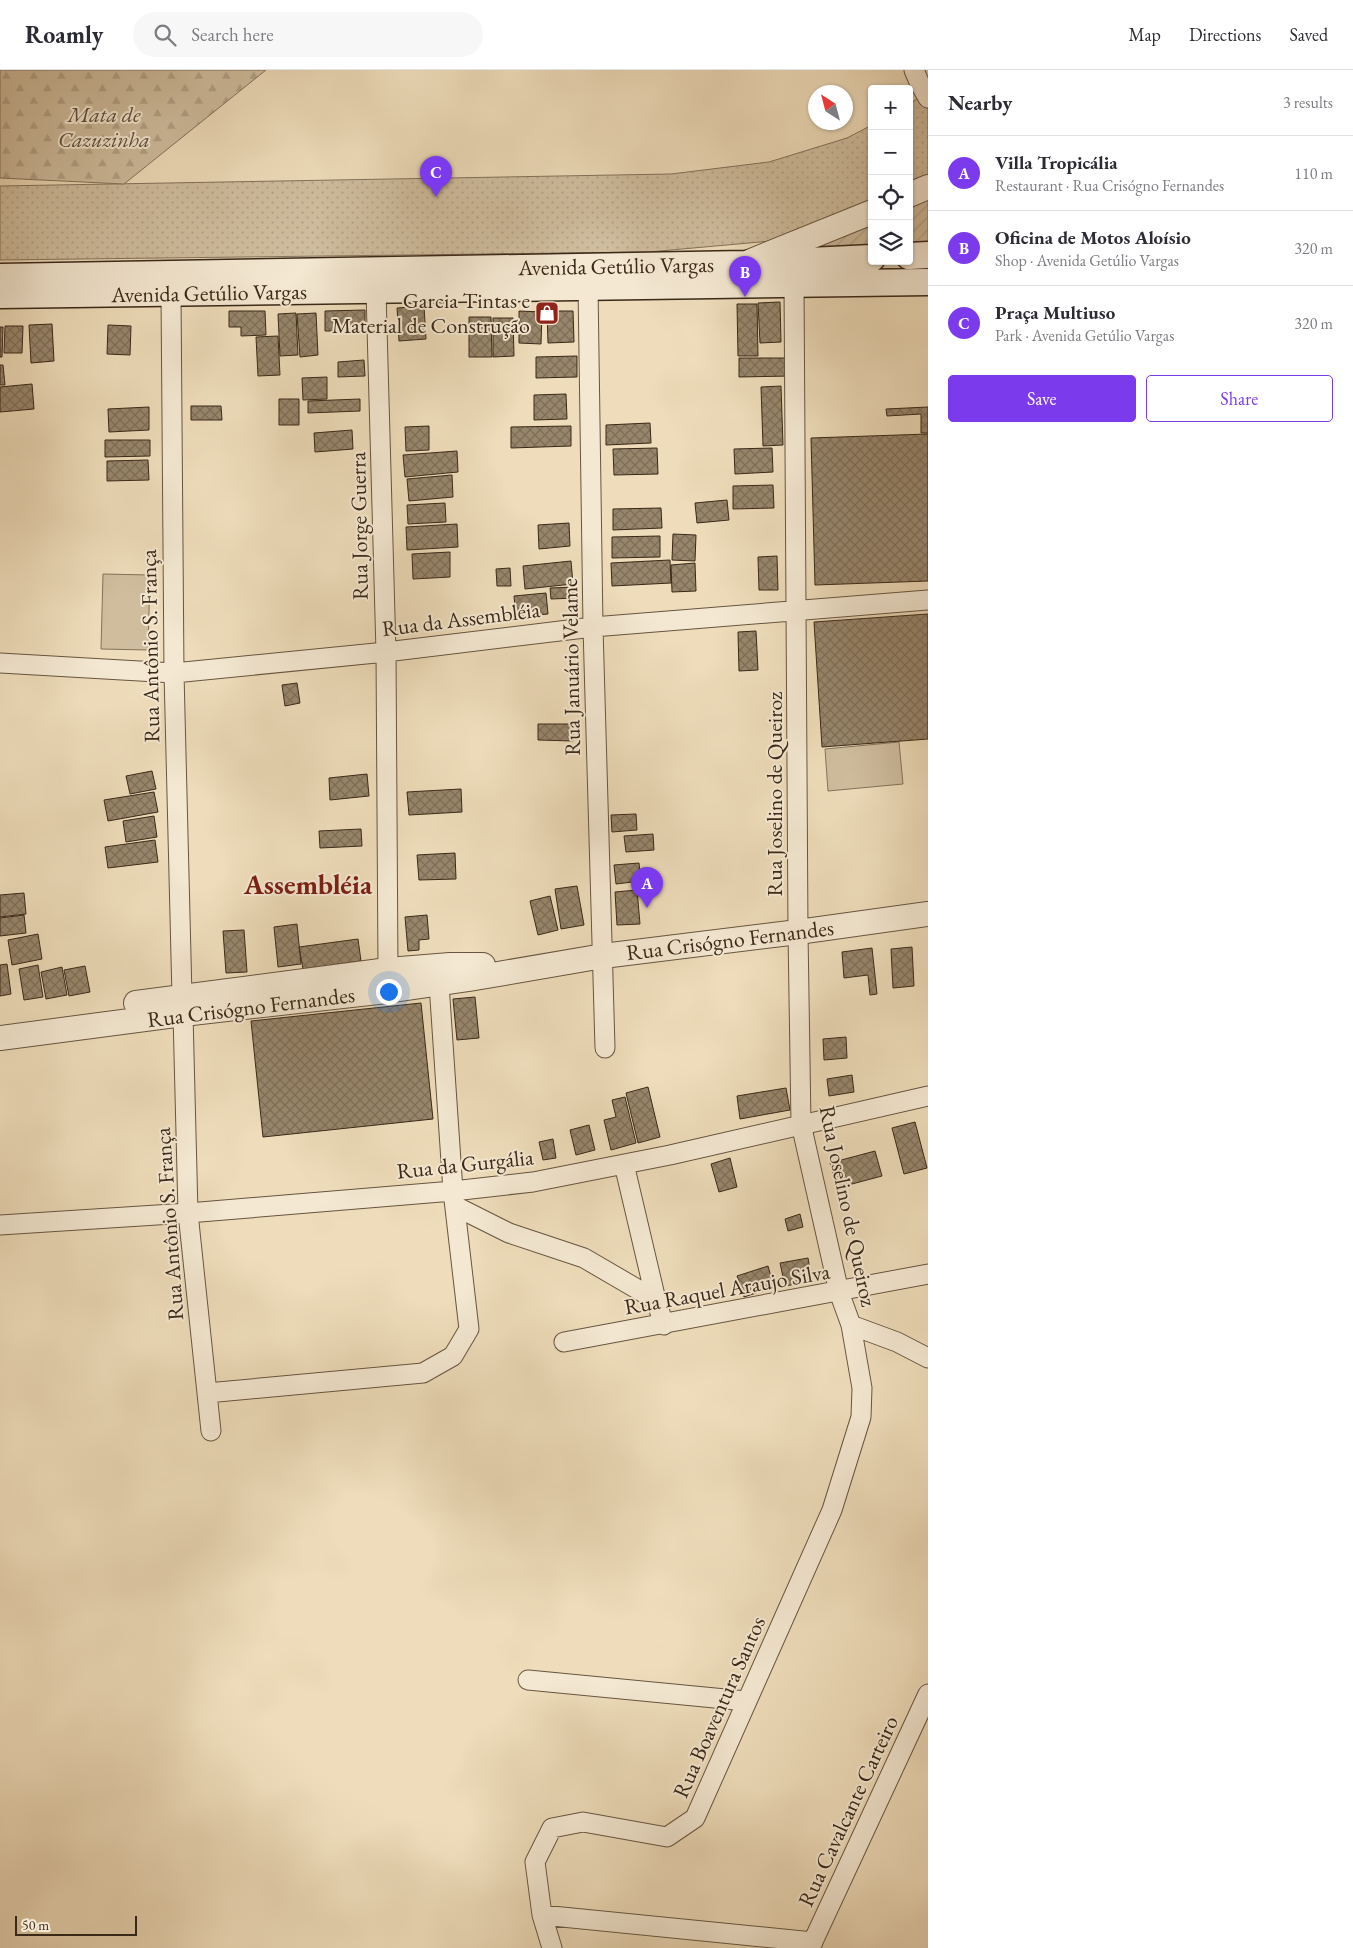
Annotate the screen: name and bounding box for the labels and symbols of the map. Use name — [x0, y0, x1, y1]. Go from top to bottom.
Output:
north arrow — [808, 85, 853, 130]
park label: Mata de Cazuzinha — [58, 100, 150, 154]
pin: C — [420, 156, 452, 197]
street label: Avenida Getúlio Vargas — [517, 250, 714, 282]
pin: B — [729, 256, 761, 297]
street label: Avenida Getúlio Vargas — [110, 277, 307, 309]
place label: Garcia Tintas e Material de Construção — [332, 286, 530, 340]
shop icon: Garcia Tintas e Material de Construção — [534, 300, 560, 326]
street label: Rua Jorge Guerra — [343, 451, 375, 600]
street label: Rua Antônio S. França — [134, 549, 166, 743]
street label: Rua Januário Velame — [555, 578, 587, 756]
street label: Rua da Assembléia — [380, 595, 542, 643]
street label: Rua Joselino de Queiroz — [760, 691, 789, 896]
district label: Assembléia — [243, 866, 373, 902]
pin: A — [631, 867, 663, 908]
street label: Rua Crisógno Fernandes — [625, 913, 835, 967]
your location — [376, 979, 402, 1005]
street label: Rua Crisógno Fernandes — [146, 980, 356, 1034]
street label: Rua Joselino de Queiroz — [813, 1103, 884, 1310]
street label: Rua Antônio S. França — [148, 1126, 190, 1322]
street label: Rua da Gurgália — [395, 1142, 535, 1186]
street label: Rua Raquel Araujo Silva — [622, 1257, 832, 1321]
street label: Rua Boaventura Santos — [666, 1612, 772, 1802]
street label: Rua Cavalcante Carteiro — [791, 1711, 905, 1911]
scale bar — [15, 1913, 138, 1936]

